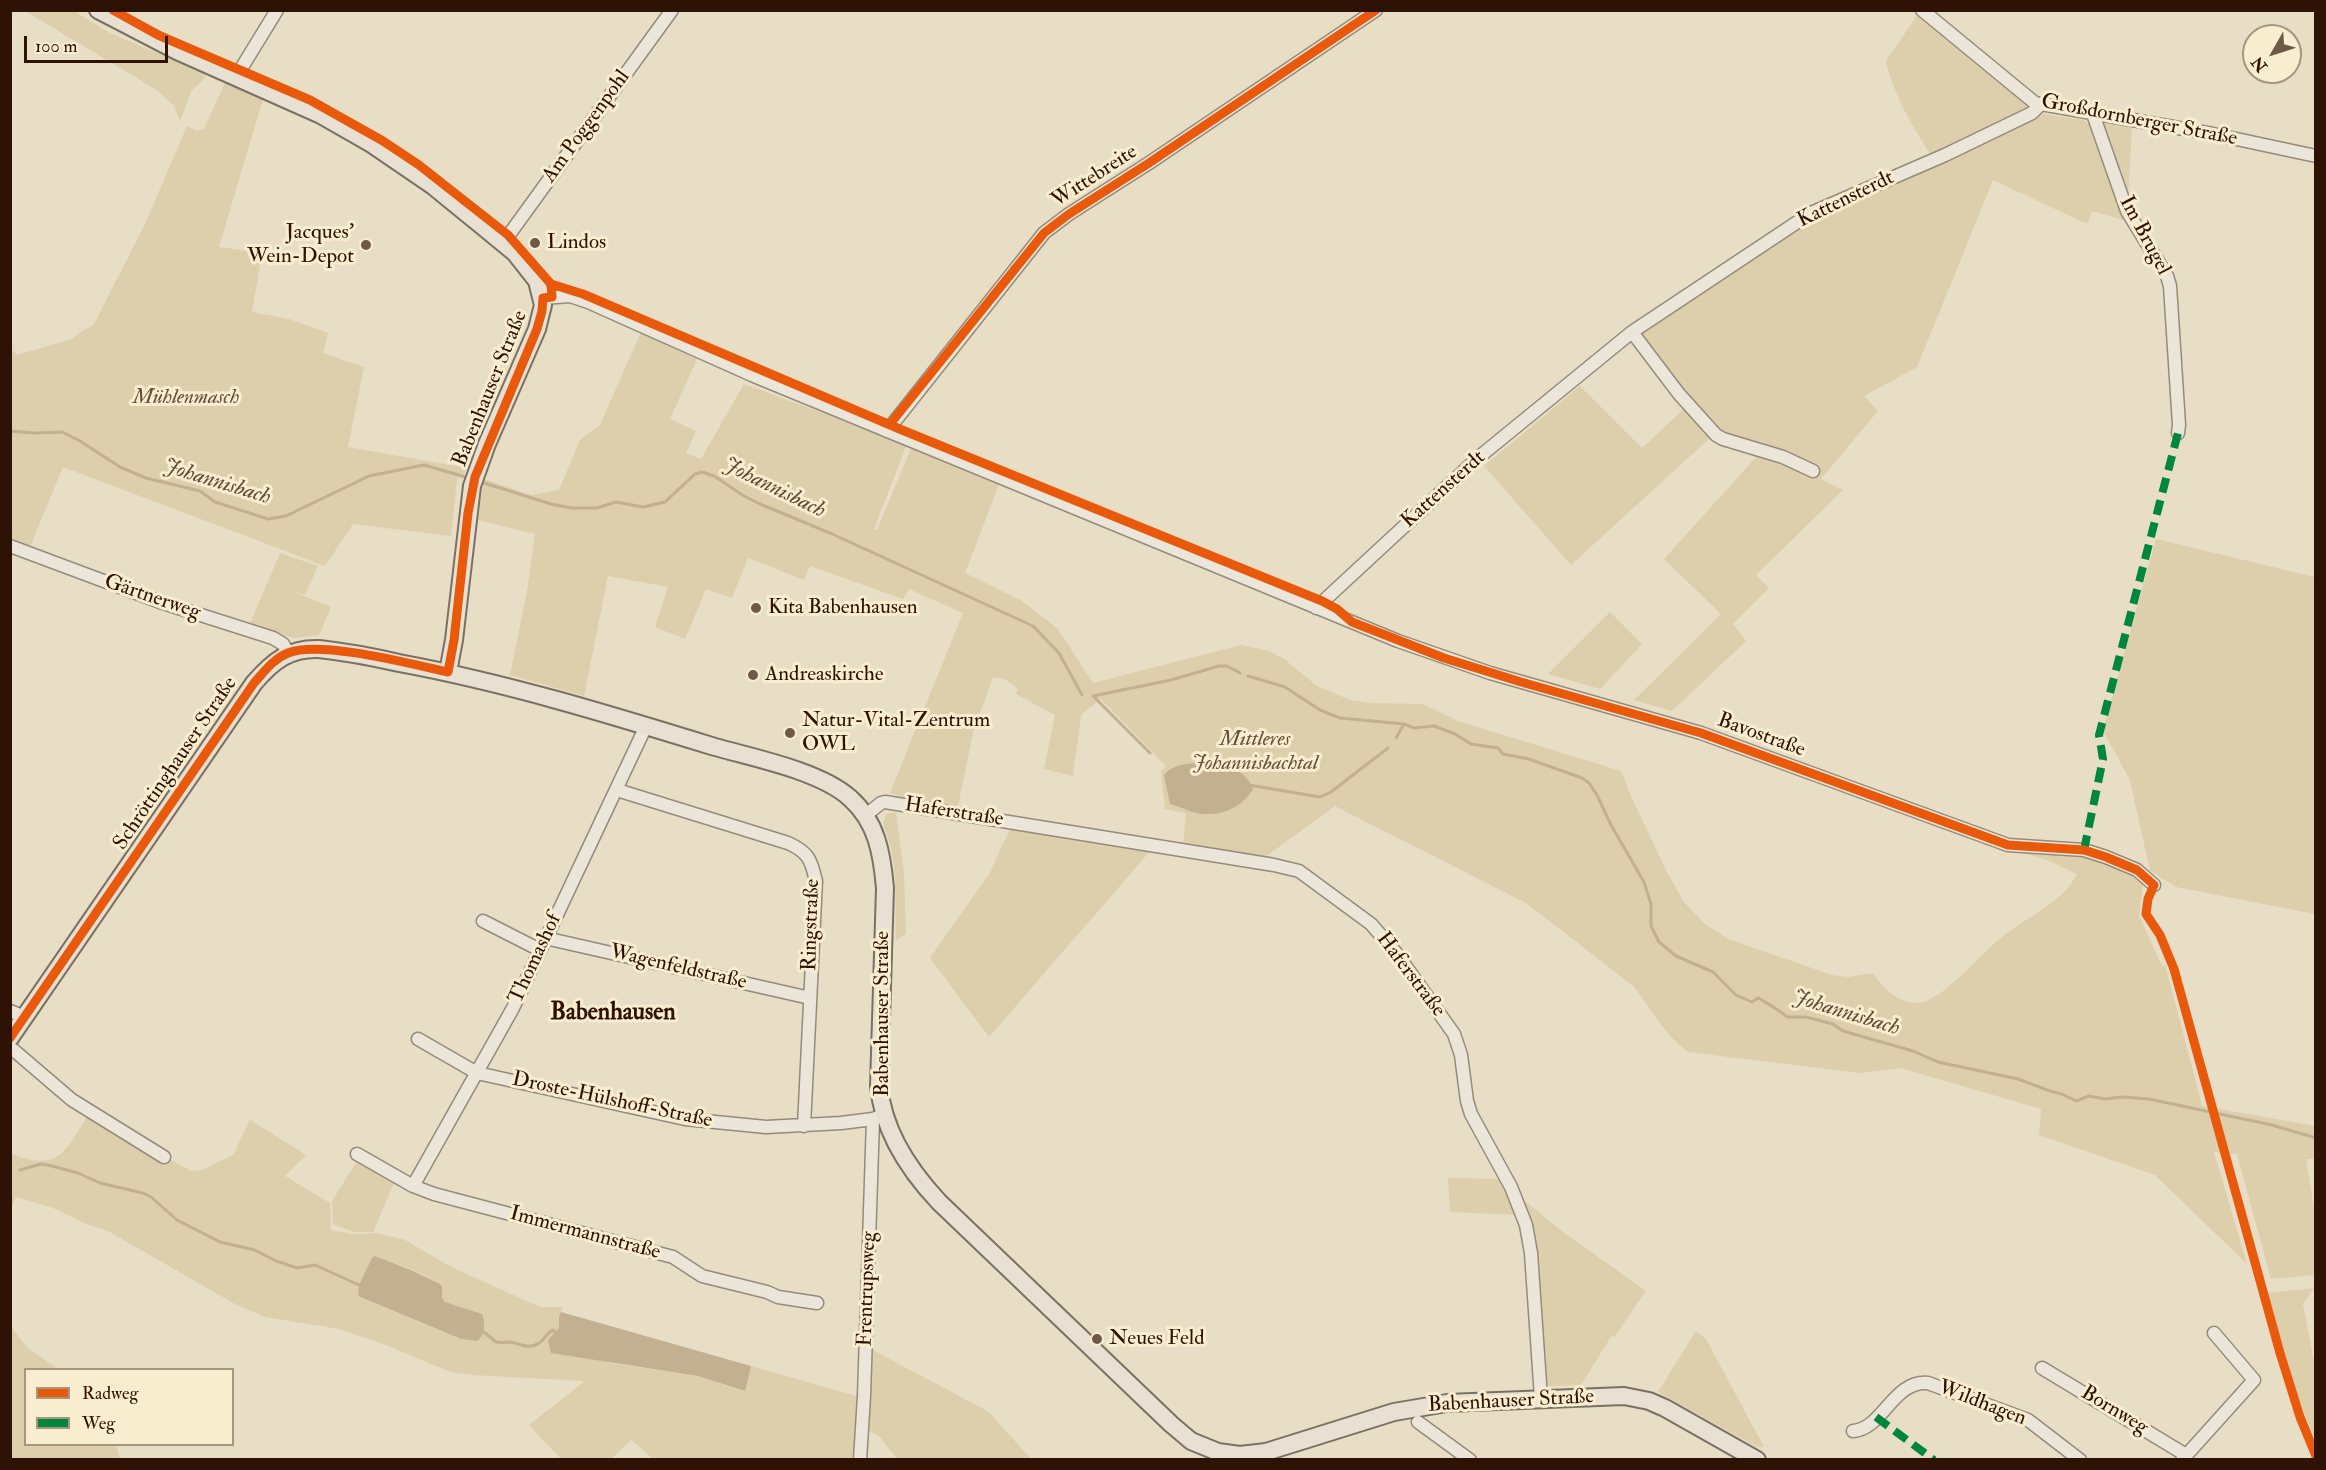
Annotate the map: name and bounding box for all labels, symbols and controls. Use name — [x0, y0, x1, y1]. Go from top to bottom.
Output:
scale bar — [27, 24, 171, 62]
north arrow — [2242, 24, 2302, 84]
text: 100 m — [35, 35, 78, 58]
text: N — [2247, 52, 2272, 76]
street label: Am Poggenpohl — [538, 66, 636, 188]
street label: Großdornberger Straße — [2039, 90, 2239, 152]
street label: Wittebreite — [1047, 140, 1143, 214]
street label: Kattensterdt — [1794, 166, 1898, 234]
street label: Im Brugel — [2113, 192, 2175, 280]
place label: Jacques' Wein-Depot — [247, 220, 354, 270]
place label: Lindos — [547, 230, 606, 256]
marker: Lindos — [528, 236, 542, 250]
marker: Jacques' Wein-Depot — [359, 238, 373, 252]
street label: Babenhauser Straße — [448, 307, 534, 471]
park label: Mühlenmasch — [133, 385, 239, 411]
street label: Kattensterdt — [1397, 446, 1491, 534]
water label: Johannisbach — [719, 453, 829, 525]
water label: Johannisbach — [160, 454, 274, 512]
street label: Gärtnerweg — [100, 570, 204, 626]
place label: Kita Babenhausen — [768, 595, 918, 621]
marker: Kita Babenhausen — [749, 601, 763, 615]
place label: Andreaskirche — [765, 662, 883, 688]
marker: Andreaskirche — [746, 668, 760, 682]
street label: Schröttinghauser Straße — [109, 673, 243, 855]
place label: Natur-Vital-Zentrum OWL — [802, 708, 990, 758]
street label: Bavostraße — [1714, 708, 1808, 764]
marker: Natur-Vital-Zentrum OWL — [783, 726, 797, 740]
park label: Mittleres Johannisbachtal — [1192, 727, 1318, 777]
street label: Haferstraße — [903, 793, 1005, 833]
street label: Ringstraße — [798, 878, 826, 972]
street label: Thomashof — [504, 910, 568, 1008]
street label: Haferstraße — [1370, 928, 1450, 1022]
street label: Babenhauser Straße — [870, 931, 896, 1097]
street label: Wagenfeldstraße — [607, 940, 749, 996]
water label: Johannisbach — [1789, 985, 1903, 1043]
district label: Babenhausen — [550, 1000, 676, 1028]
street label: Droste-Hülshoff-Straße — [510, 1067, 714, 1135]
street label: Immermannstraße — [507, 1202, 663, 1266]
street label: Frentrupsweg — [853, 1231, 883, 1347]
place label: Neues Feld — [1109, 1326, 1204, 1352]
marker: Neues Feld — [1090, 1332, 1104, 1346]
legend — [24, 1368, 234, 1446]
street label: Wildhagen — [1934, 1376, 2030, 1432]
street label: Bornweg — [2076, 1381, 2152, 1441]
text: Radweg — [82, 1382, 138, 1405]
street label: Babenhauser Straße — [1427, 1385, 1595, 1419]
text: Weg — [82, 1412, 115, 1435]

